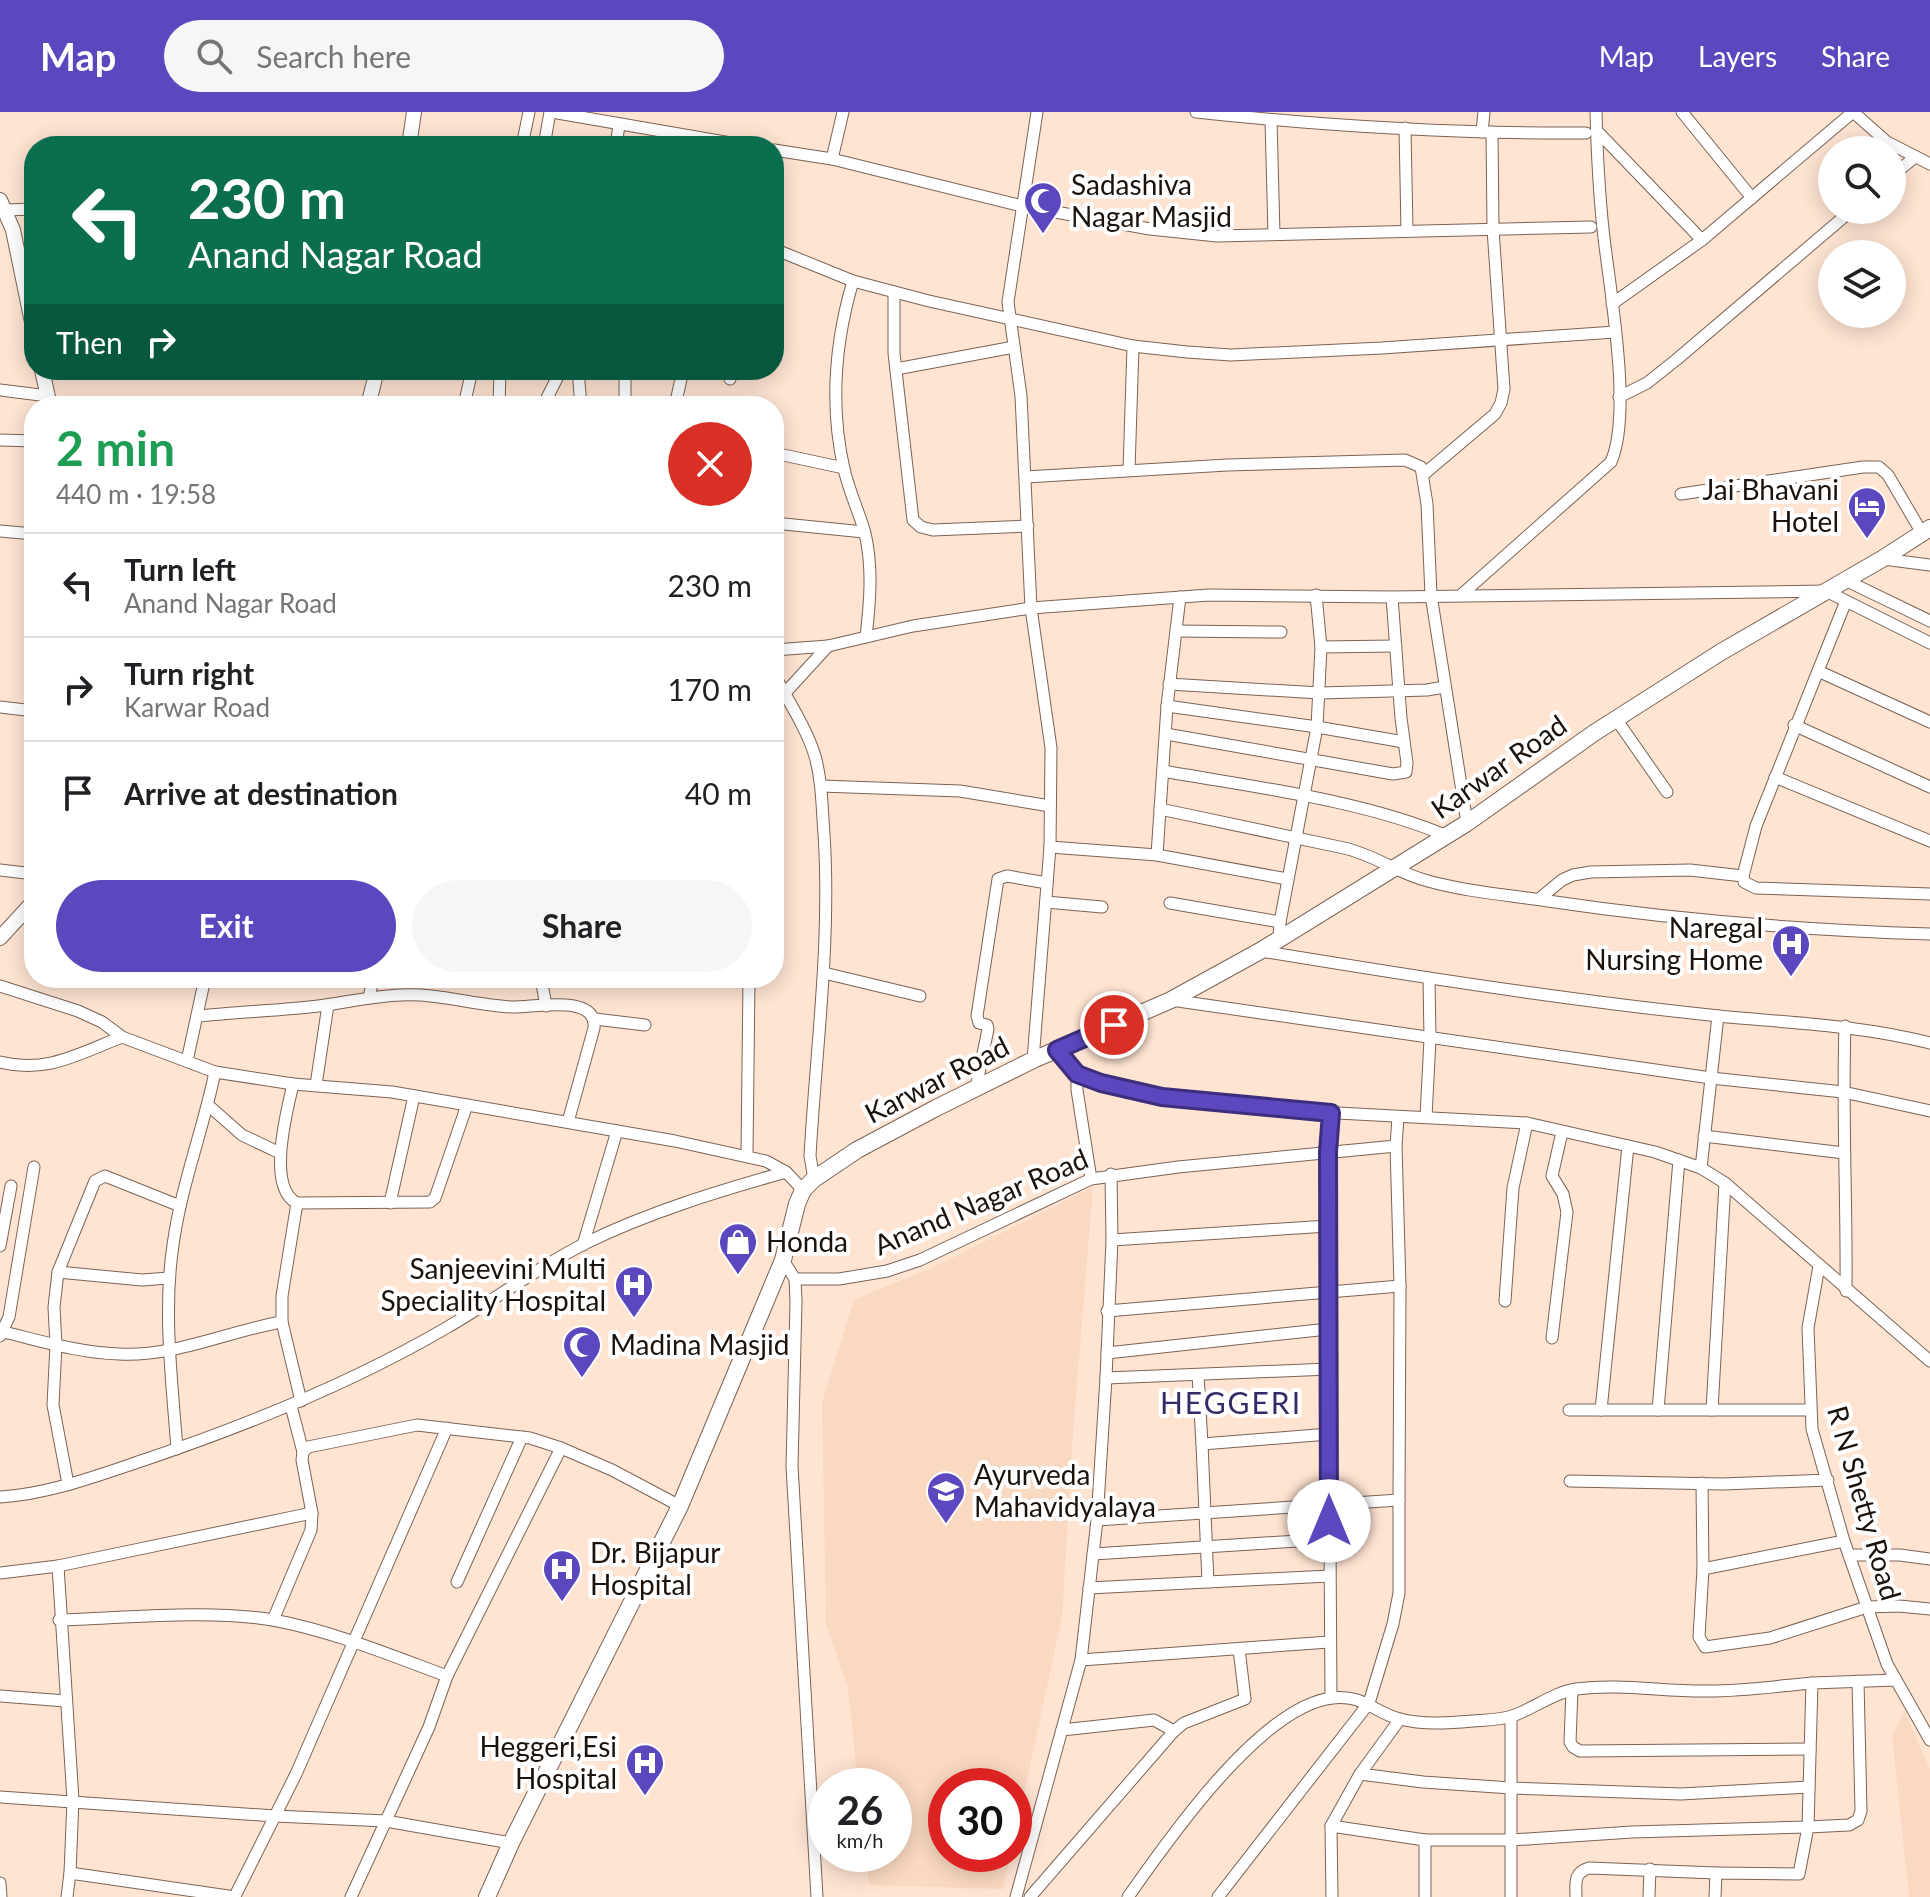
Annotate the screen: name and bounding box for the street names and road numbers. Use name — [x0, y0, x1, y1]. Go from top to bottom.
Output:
street label: Karwar Road — [1424, 707, 1573, 825]
street label: Karwar Road — [859, 1028, 1014, 1130]
street label: Anand Nagar Road — [869, 1141, 1093, 1261]
street label: R N Shetty Road — [1821, 1402, 1909, 1604]

